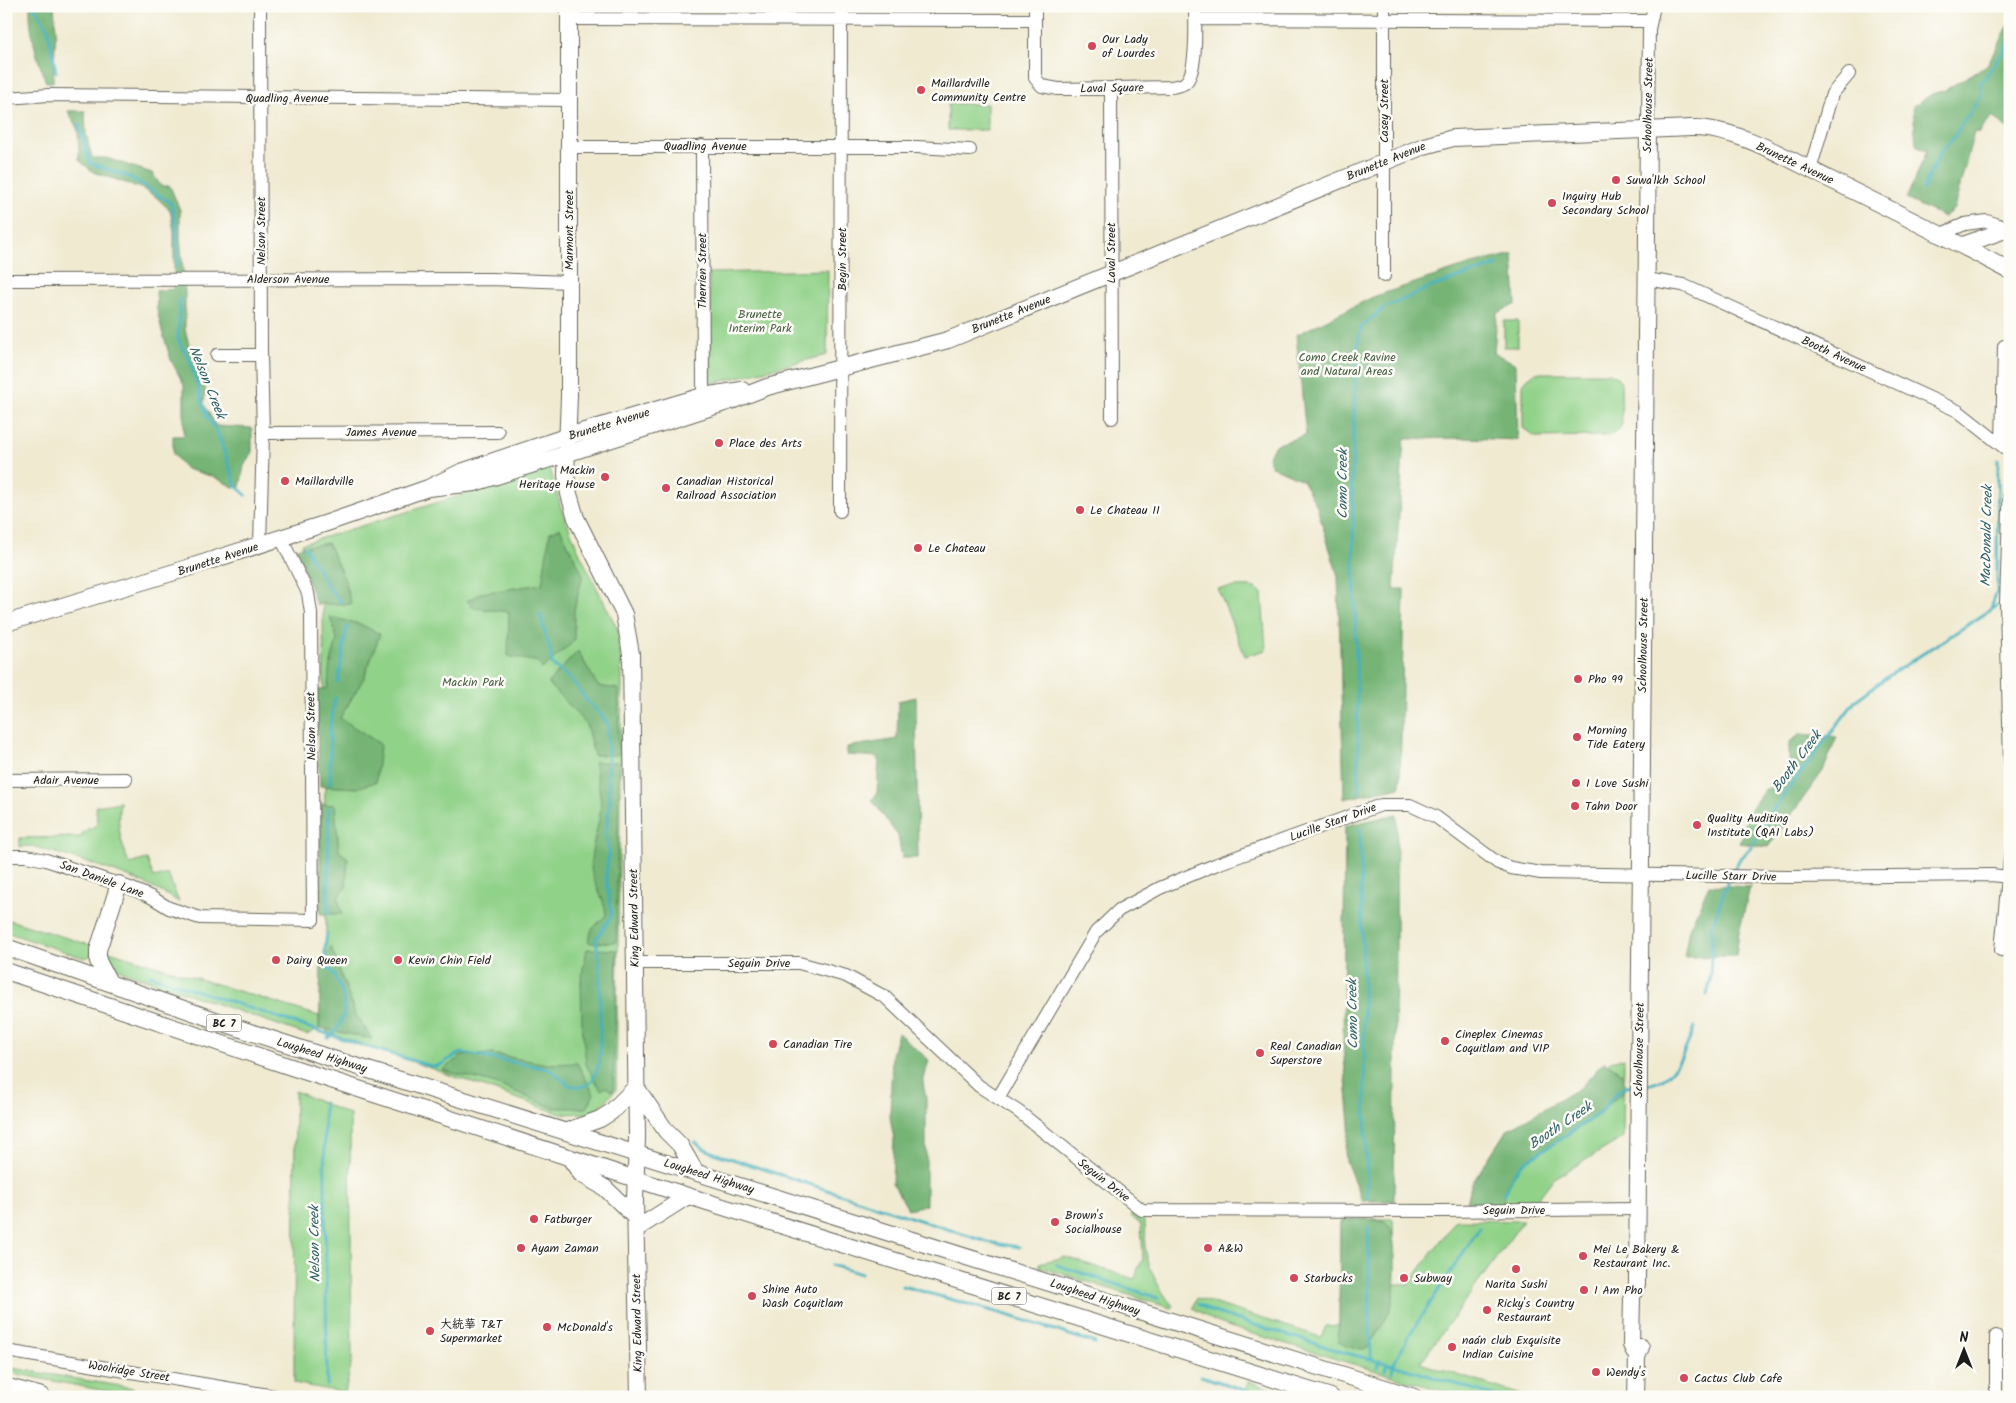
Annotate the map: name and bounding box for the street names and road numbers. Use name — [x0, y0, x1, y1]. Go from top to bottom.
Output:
street label: Schoolhouse Street — [1638, 57, 1659, 153]
street label: Laval Square — [1080, 78, 1144, 99]
street label: Casey Street — [1375, 79, 1394, 143]
street label: Quadling Avenue — [245, 89, 329, 108]
street label: Quadling Avenue — [663, 137, 747, 156]
street label: Brunette Avenue — [1344, 137, 1429, 186]
street label: Brunette Avenue — [1753, 137, 1837, 190]
street label: Marmont Street — [560, 189, 579, 270]
street label: Nelson Street — [252, 196, 271, 265]
street label: Laval Street — [1102, 222, 1121, 284]
street label: Begin Street — [833, 227, 852, 291]
street label: Therrien Street — [693, 233, 712, 309]
street label: Alderson Avenue — [247, 270, 330, 289]
street label: Brunette Avenue — [969, 290, 1054, 339]
street label: Booth Avenue — [1798, 331, 1870, 378]
street label: Brunette Avenue — [566, 403, 653, 446]
street label: James Avenue — [345, 423, 417, 442]
street label: Brunette Avenue — [175, 537, 262, 581]
street label: Schoolhouse Street — [1633, 597, 1654, 693]
street label: Nelson Street — [301, 691, 322, 760]
street label: Adair Avenue — [33, 771, 100, 790]
street label: Lucille Starr Drive — [1287, 798, 1380, 847]
street label: San Daniele Lane — [57, 855, 147, 904]
street label: Lucille Starr Drive — [1685, 866, 1777, 887]
street label: King Edward Street — [624, 868, 645, 968]
street label: Seguin Drive — [728, 954, 791, 973]
street label: Schoolhouse Street — [1629, 1002, 1650, 1098]
road number: BC 7 — [206, 1014, 242, 1032]
street label: Lougheed Highway — [274, 1033, 370, 1078]
street label: Lougheed Highway — [661, 1154, 757, 1199]
street label: Seguin Drive — [1073, 1154, 1135, 1207]
street label: Seguin Drive — [1483, 1201, 1546, 1220]
street label: King Edward Street — [627, 1273, 648, 1373]
street label: Lougheed Highway — [1047, 1274, 1143, 1321]
road number: BC 7 — [992, 1288, 1026, 1304]
street label: Woolridge Street — [87, 1356, 171, 1387]

